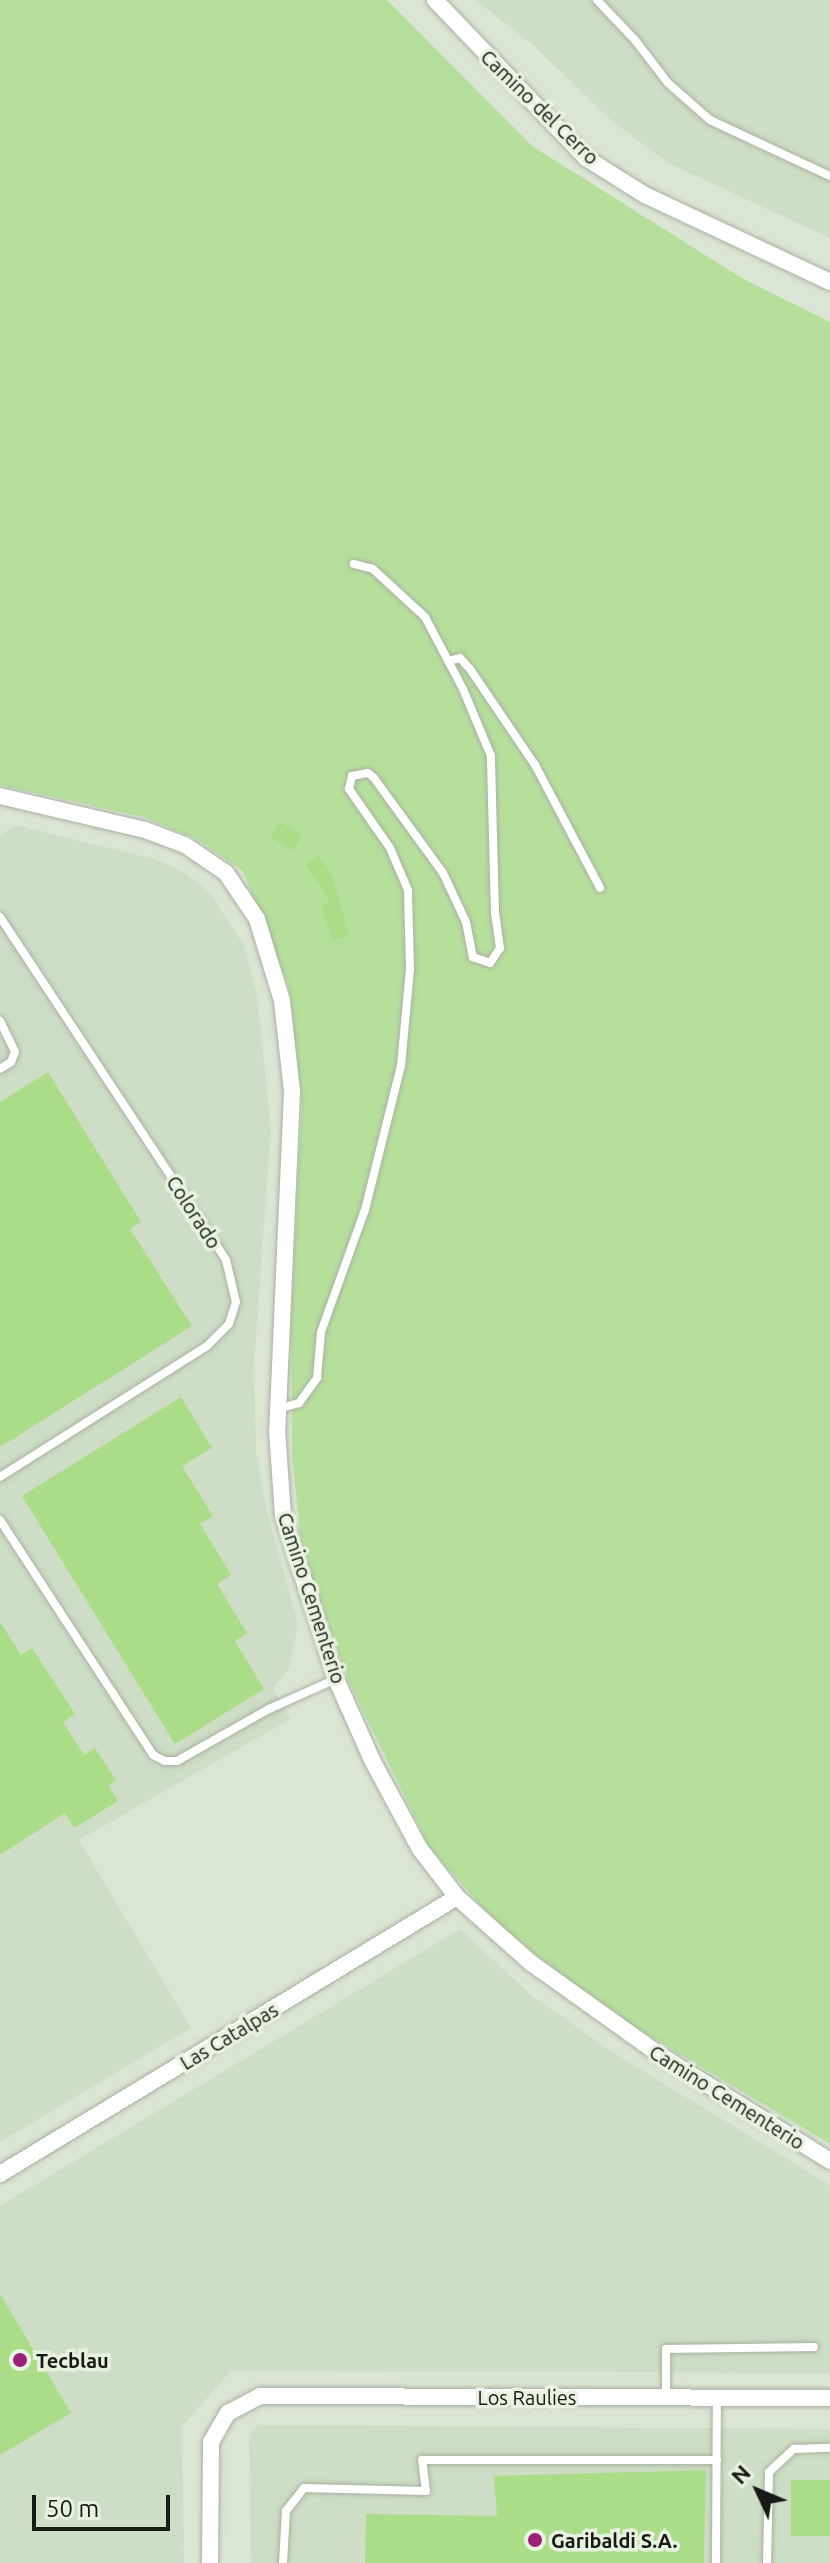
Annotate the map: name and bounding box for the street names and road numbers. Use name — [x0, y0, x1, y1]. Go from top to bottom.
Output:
street label: Camino del Cerro — [476, 45, 604, 169]
street label: Colorado — [162, 1171, 226, 1253]
street label: Camino Cementerio — [273, 1509, 351, 1687]
street label: Las Catalpas — [176, 1997, 282, 2075]
street label: Camino Cementerio — [645, 2040, 809, 2154]
street label: Los Raulies — [477, 2385, 577, 2409]

